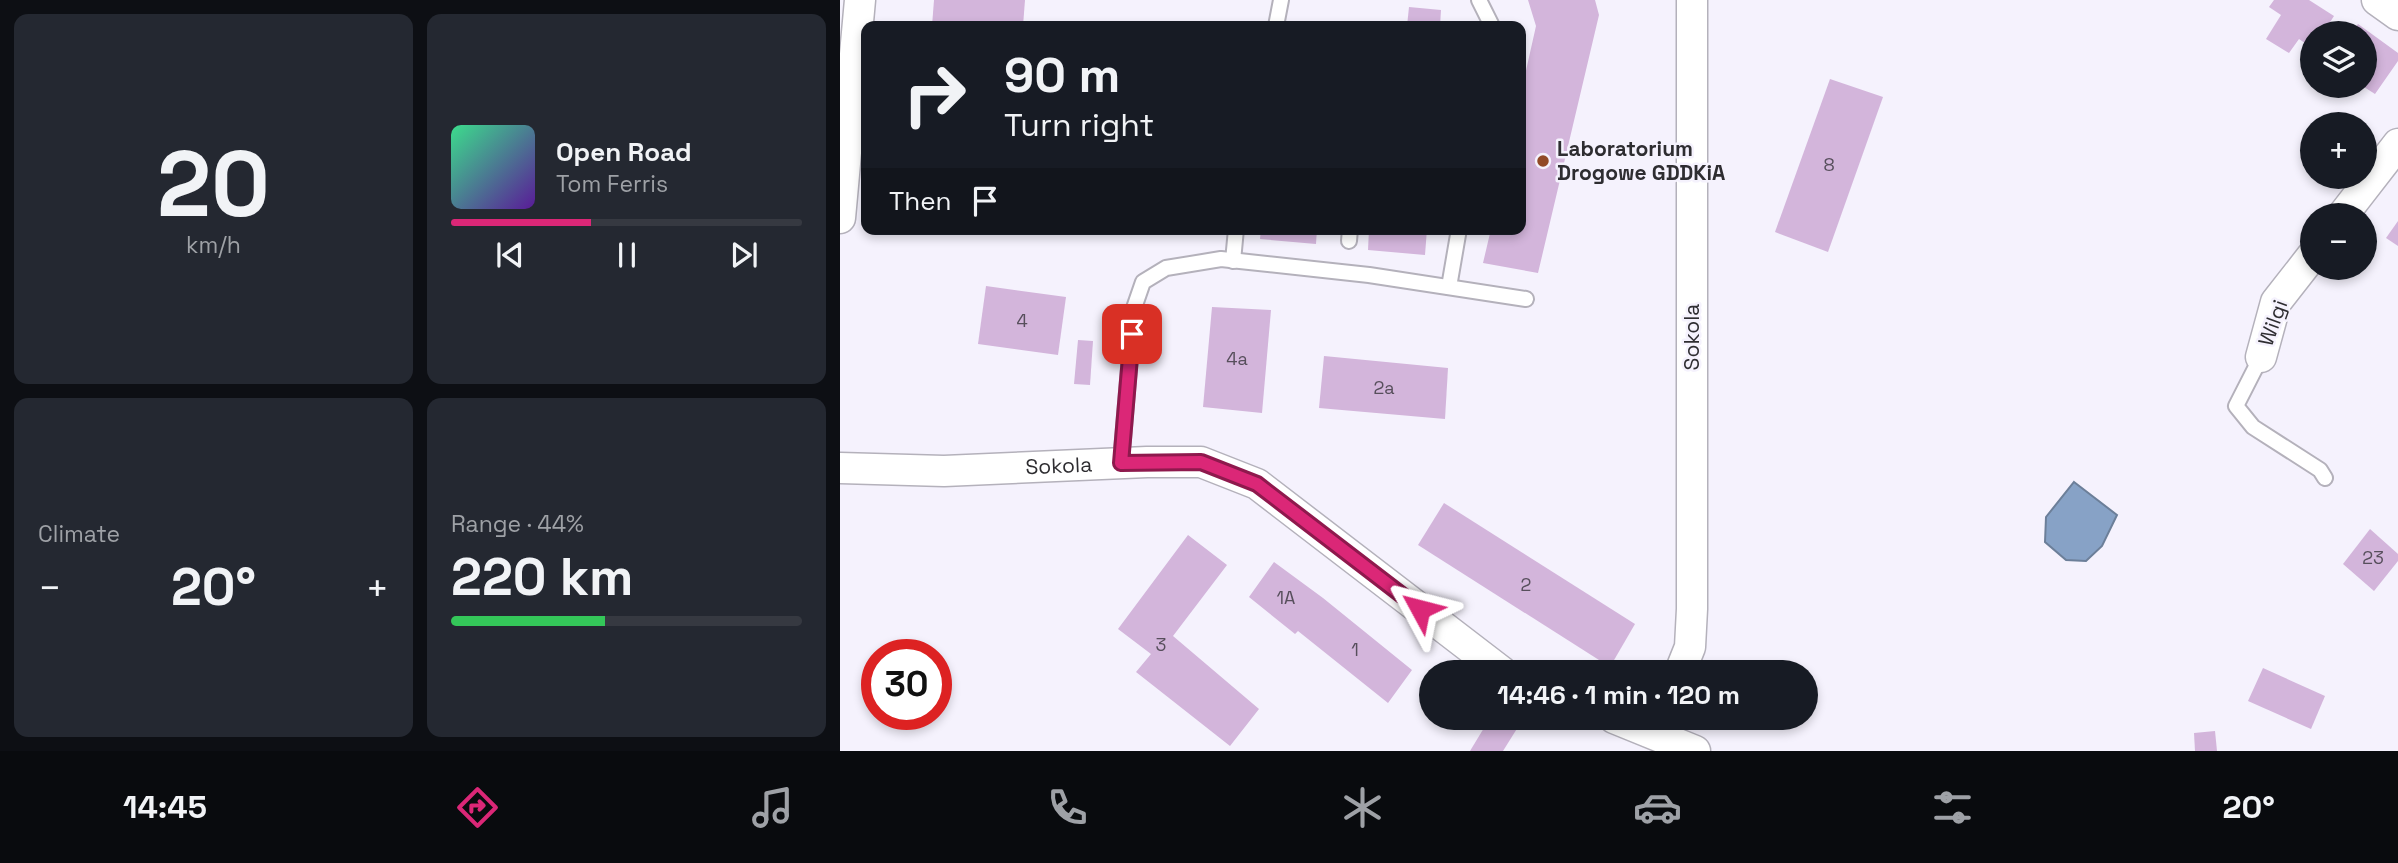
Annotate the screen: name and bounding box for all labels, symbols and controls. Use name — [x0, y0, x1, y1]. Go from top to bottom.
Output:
map controls — [2300, 21, 2377, 280]
button: layers — [2300, 21, 2377, 98]
text: 90 m — [1004, 44, 1120, 106]
icon: right — [889, 49, 980, 140]
text: Turn right — [1004, 105, 1154, 145]
button: + — [2300, 112, 2377, 189]
text: 20 — [157, 126, 270, 243]
text: Open Road — [556, 135, 692, 169]
place label: Laboratorium Drogowe GDDKiA — [1557, 135, 1725, 186]
marker: Laboratorium Drogowe GDDKiA — [1535, 153, 1551, 169]
house number: 8 — [1823, 153, 1835, 176]
text: Tom Ferris — [556, 169, 668, 199]
icon: arrive — [966, 182, 1004, 220]
text: Then — [889, 184, 952, 218]
button: − — [2300, 203, 2377, 280]
text: km/h — [186, 230, 241, 260]
icon: previous — [491, 236, 529, 274]
icon: pause — [608, 236, 646, 274]
icon: next — [725, 236, 763, 274]
street label: Wilgi — [2252, 296, 2293, 350]
pin — [1102, 304, 1162, 364]
street label: Sokola — [1678, 304, 1705, 370]
house number: 4 — [1016, 309, 1028, 332]
icon: arrive — [1113, 315, 1151, 353]
house number: 4a — [1226, 347, 1248, 370]
house number: 2a — [1373, 376, 1395, 399]
street label: Sokola — [1025, 450, 1093, 480]
text: Range · 44% — [451, 509, 584, 539]
text: Climate — [38, 519, 120, 549]
text: 220 km — [451, 544, 633, 610]
house number: 23 — [2362, 546, 2384, 569]
text: 20° — [171, 554, 256, 620]
text: − — [38, 564, 62, 612]
text: + — [365, 564, 389, 612]
position arrow — [1383, 572, 1457, 646]
house number: 2 — [1521, 573, 1531, 596]
house number: 1A — [1277, 586, 1295, 609]
house number: 3 — [1156, 633, 1166, 656]
house number: 1 — [1351, 638, 1359, 661]
speed limit sign: 30 — [861, 639, 952, 730]
text: 14:46 · 1 min · 120 m — [1497, 678, 1740, 712]
icon: directions — [453, 783, 502, 832]
icon: music — [748, 783, 797, 832]
icon: phone — [1043, 783, 1092, 832]
icon: climate — [1338, 783, 1387, 832]
icon: car — [1633, 783, 1682, 832]
icon: filters — [1928, 783, 1977, 832]
text: 14:45 — [123, 787, 207, 827]
text: 20° — [2223, 787, 2275, 827]

